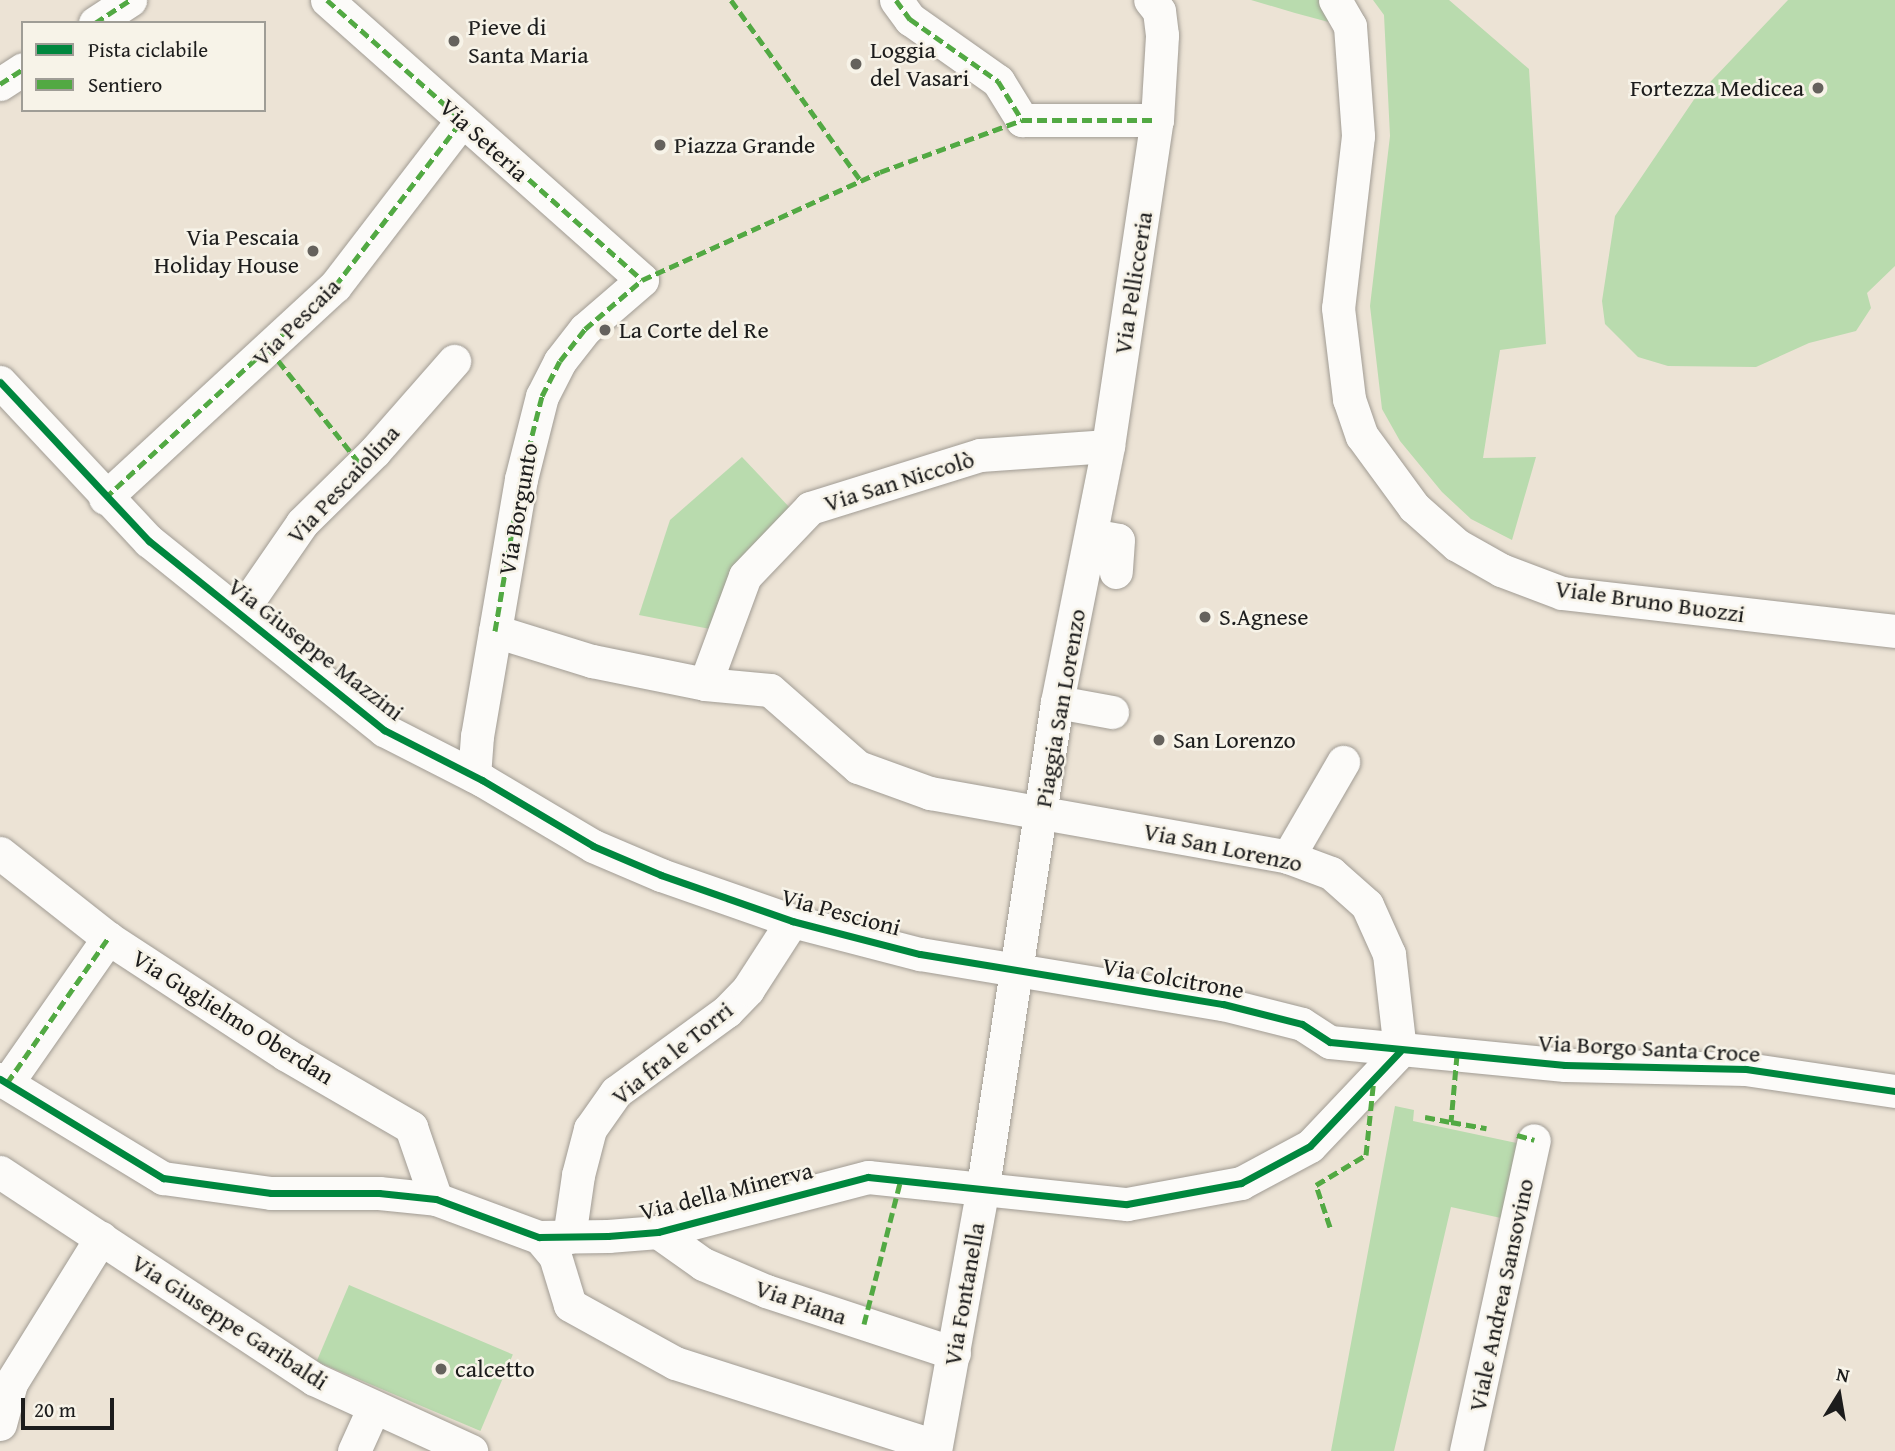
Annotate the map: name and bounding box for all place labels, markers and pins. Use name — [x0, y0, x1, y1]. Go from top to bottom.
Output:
place label: Pieve di Santa Maria — [468, 13, 589, 69]
marker: Pieve di Santa Maria — [446, 33, 462, 49]
place label: Loggia del Vasari — [870, 36, 969, 92]
marker: Loggia del Vasari — [848, 56, 864, 72]
place label: Fortezza Medicea — [1630, 74, 1804, 102]
marker: Fortezza Medicea — [1810, 80, 1826, 96]
place label: Piazza Grande — [674, 131, 815, 159]
marker: Piazza Grande — [652, 137, 668, 153]
place label: Via Pescaia Holiday House — [154, 223, 299, 279]
marker: Via Pescaia Holiday House — [305, 243, 321, 259]
place label: La Corte del Re — [619, 316, 769, 344]
marker: La Corte del Re — [597, 322, 613, 338]
place label: S.Agnese — [1219, 603, 1309, 631]
marker: S.Agnese — [1197, 609, 1213, 625]
place label: San Lorenzo — [1173, 726, 1296, 754]
marker: San Lorenzo — [1151, 732, 1167, 748]
place label: calcetto — [455, 1355, 535, 1383]
marker: calcetto — [433, 1361, 449, 1377]

